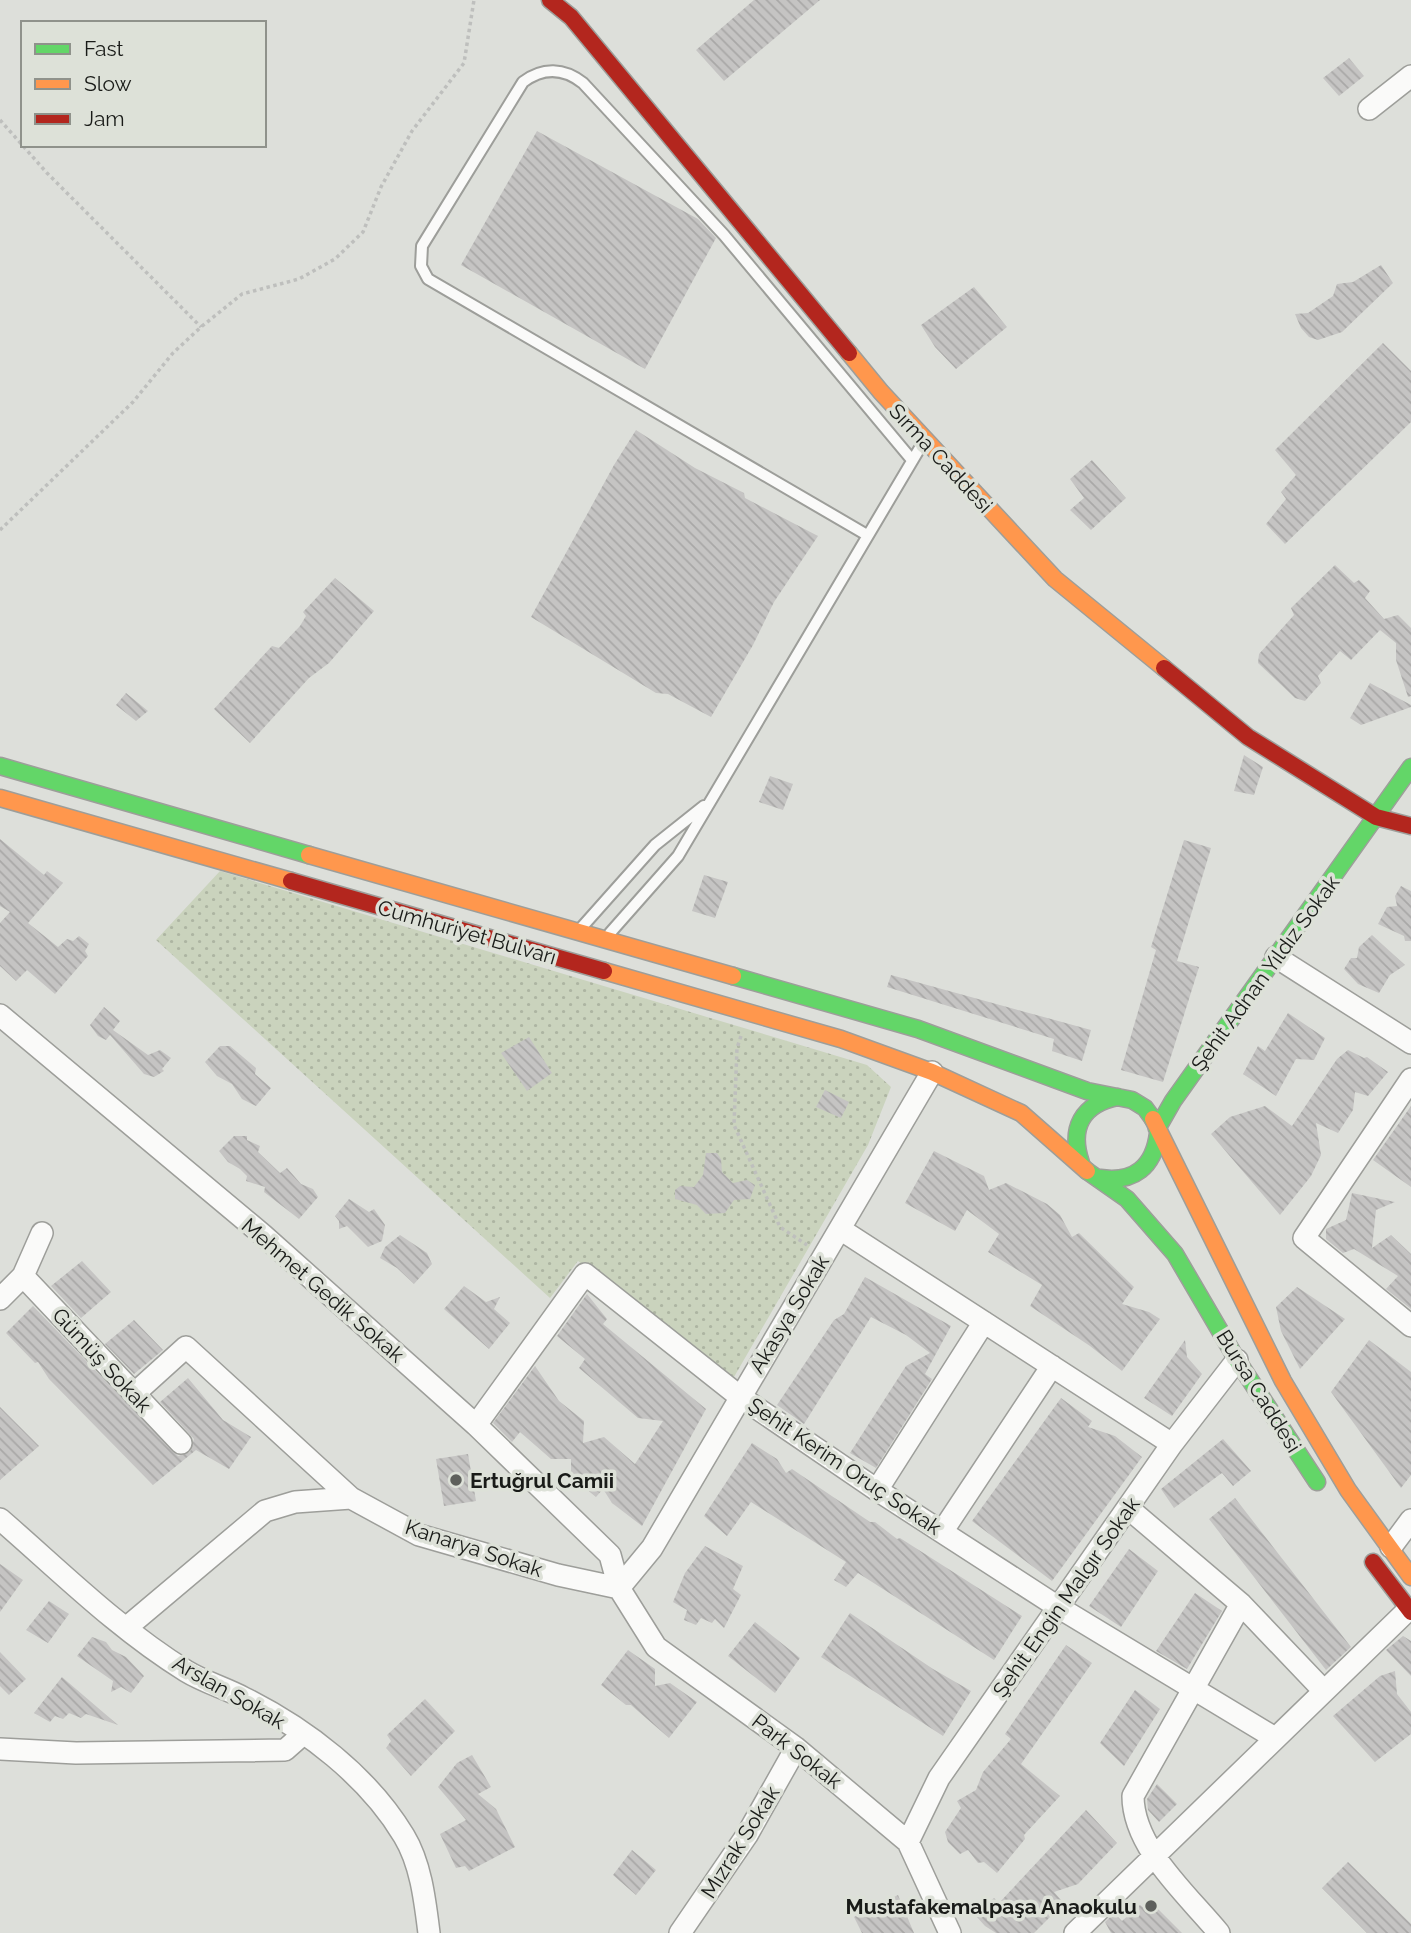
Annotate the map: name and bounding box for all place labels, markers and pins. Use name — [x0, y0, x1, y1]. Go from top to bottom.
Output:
place label: Ertuğrul Camii — [470, 1468, 614, 1493]
marker: Ertuğrul Camii — [448, 1472, 464, 1488]
place label: Mustafakemalpaşa Anaokulu — [846, 1894, 1137, 1919]
marker: Mustafakemalpaşa Anaokulu — [1143, 1898, 1159, 1914]

